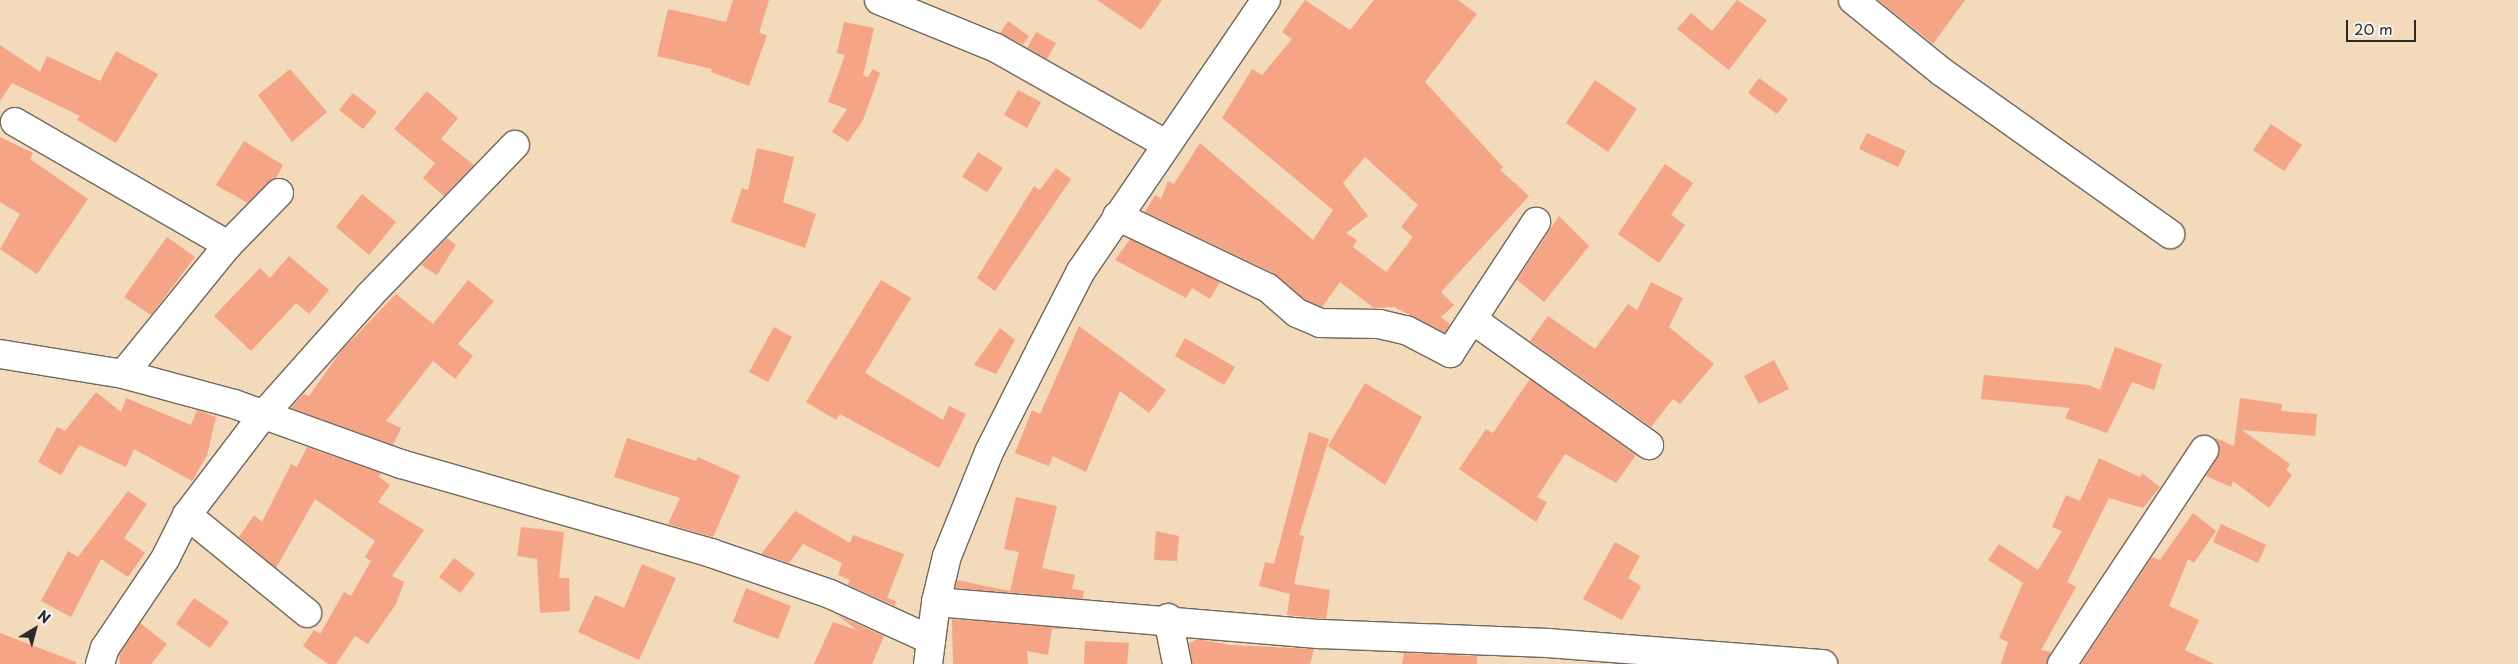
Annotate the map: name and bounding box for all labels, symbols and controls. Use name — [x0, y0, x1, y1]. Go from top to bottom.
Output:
scale bar — [2348, 10, 2418, 42]
text: 20 m — [2354, 17, 2393, 40]
north arrow — [10, 604, 60, 654]
text: N — [34, 605, 55, 628]

